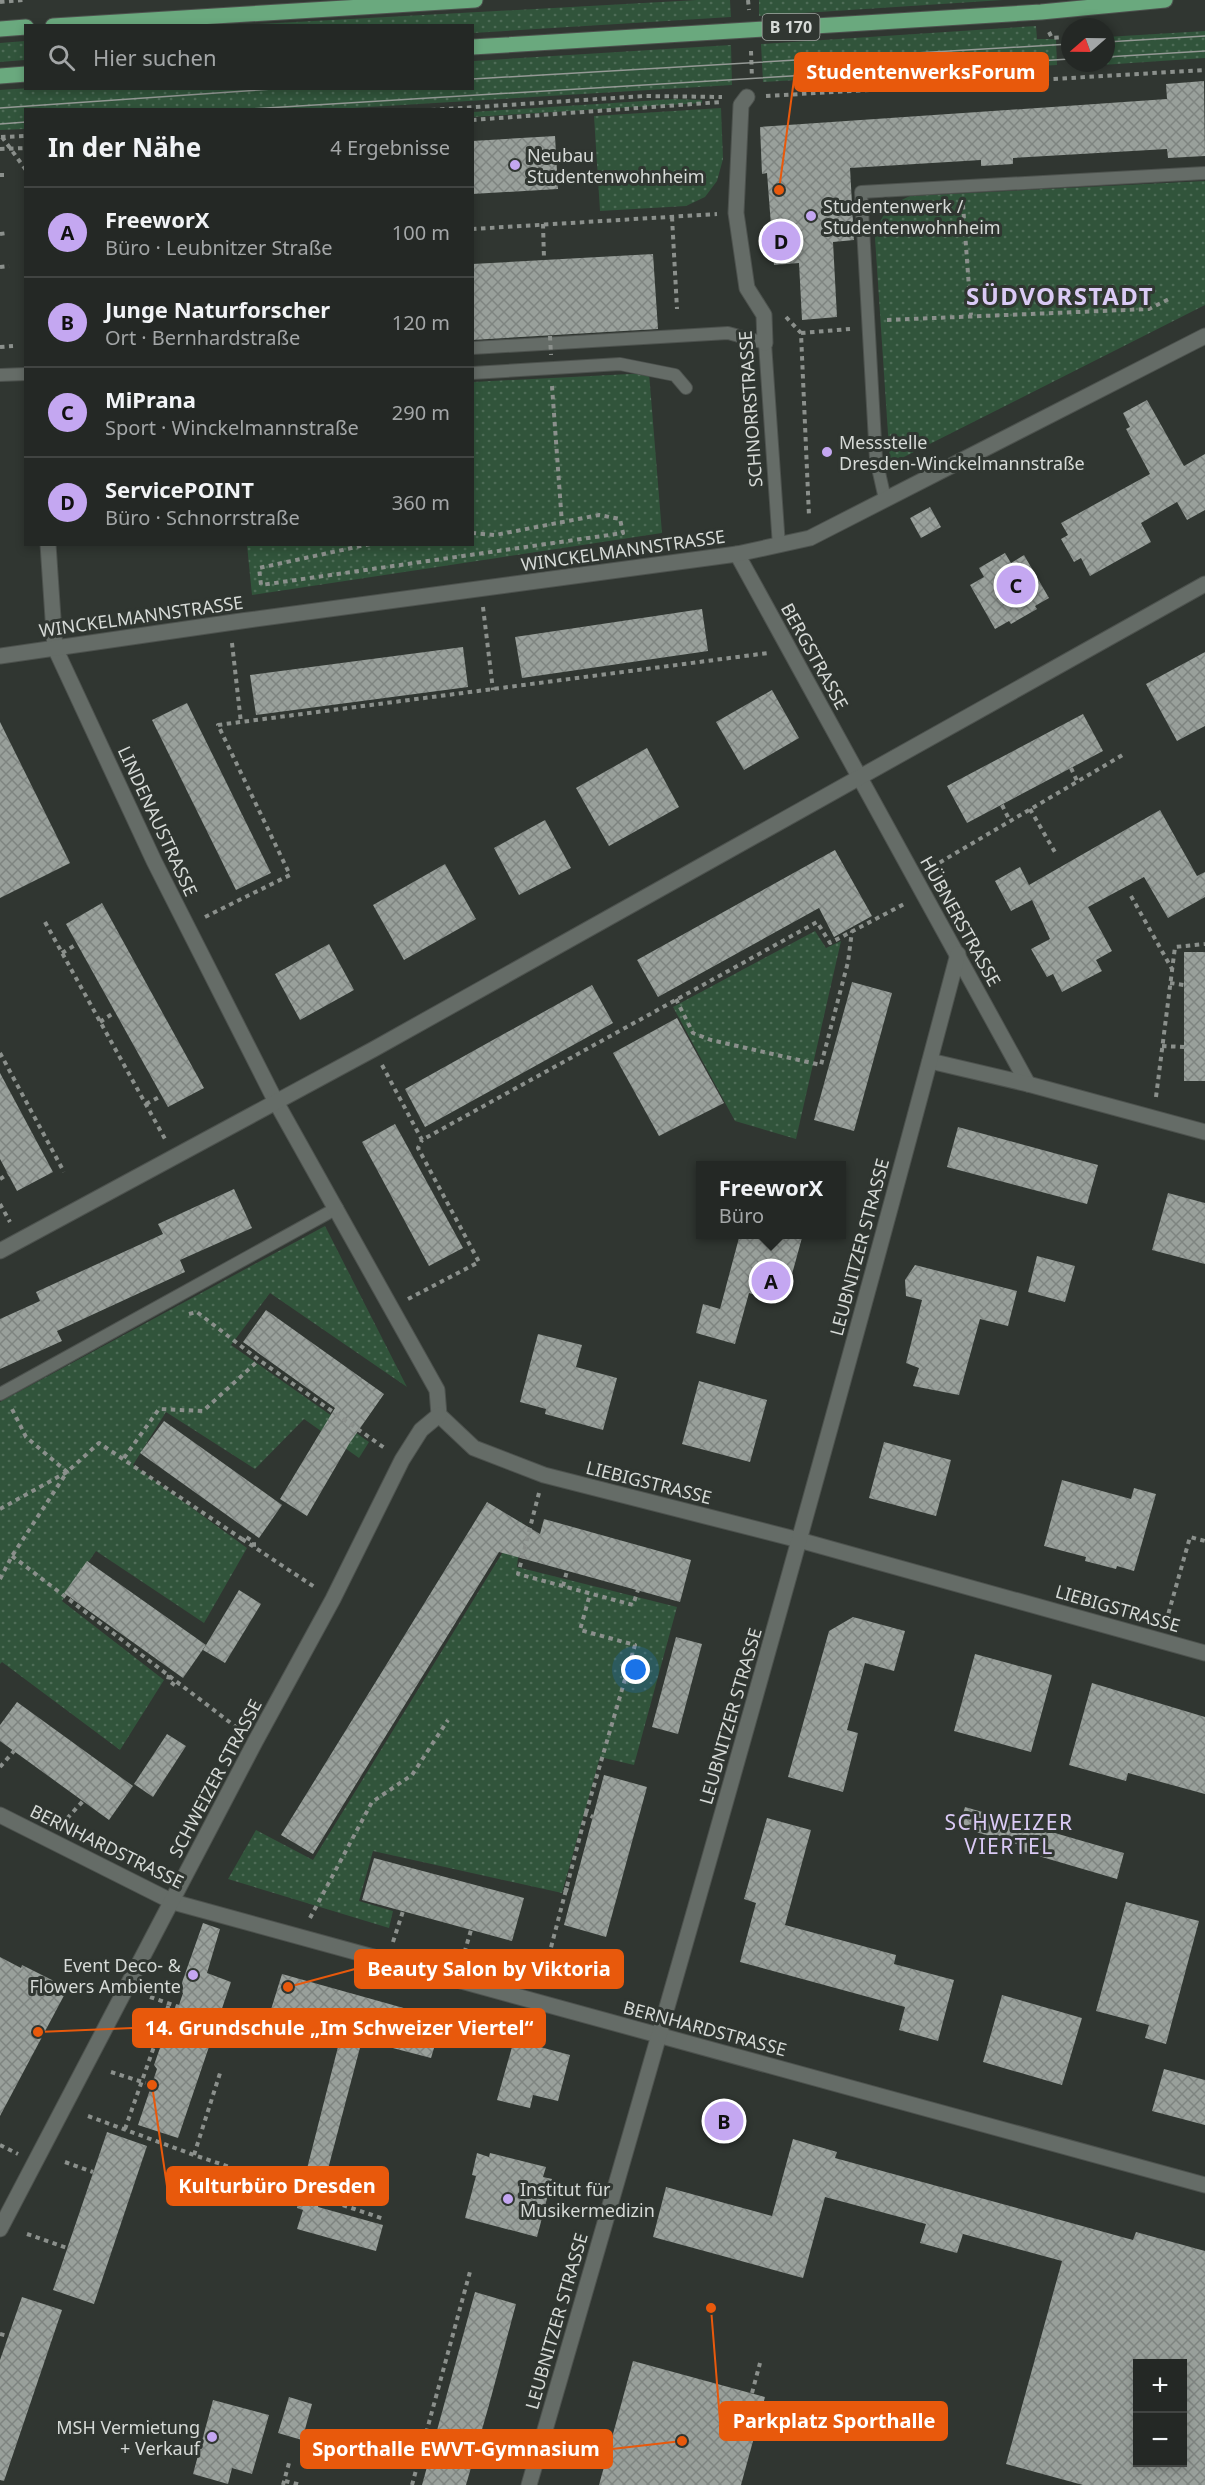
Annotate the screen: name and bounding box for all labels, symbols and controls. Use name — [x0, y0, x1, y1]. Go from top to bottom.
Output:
road number: B 170 — [762, 14, 820, 40]
north arrow — [1061, 18, 1115, 72]
search box — [24, 24, 474, 90]
icon: search — [45, 41, 78, 74]
text: Hier suchen — [93, 42, 217, 72]
callout: StudentenwerksForum — [795, 53, 1048, 91]
text: StudentenwerksForum — [806, 58, 1036, 85]
text: In der Nähe — [48, 129, 201, 165]
text: 4 Ergebnisse — [330, 134, 450, 161]
place label: Neubau Studentenwohnheim — [527, 143, 705, 188]
marker: Neubau Studentenwohnheim — [508, 158, 522, 172]
place label: Studentenwerk / Studentenwohnheim — [823, 194, 1001, 239]
text: FreeworX — [105, 204, 209, 234]
marker: Studentenwerk / Studentenwohnheim — [804, 209, 818, 223]
pin: D — [762, 218, 800, 264]
text: A — [61, 219, 74, 246]
text: 100 m — [392, 219, 450, 246]
text: Büro · Leubnitzer Straße — [105, 234, 333, 261]
district label: SÜDVORSTADT — [966, 279, 1154, 312]
text: Junge Naturforscher — [105, 294, 330, 324]
text: B — [61, 309, 74, 336]
text: 120 m — [392, 309, 450, 336]
text: Ort · Bernhardstraße — [105, 324, 300, 351]
street label: SCHNORRSTRASSE — [733, 330, 767, 488]
text: MiPrana — [105, 384, 196, 414]
text: C — [61, 399, 74, 426]
text: 290 m — [392, 399, 450, 426]
text: Sport · Winckelmannstraße — [105, 414, 359, 441]
place label: Messstelle Dresden-Winckelmannstraße — [839, 430, 1085, 475]
marker: Messstelle Dresden-Winckelmannstraße — [820, 445, 834, 459]
text: ServicePOINT — [105, 474, 254, 504]
text: D — [60, 489, 75, 516]
text: 360 m — [392, 489, 450, 516]
text: Büro · Schnorrstraße — [105, 504, 300, 531]
street label: WINCKELMANNSTRASSE — [519, 524, 727, 576]
pin: C — [996, 562, 1036, 608]
street label: WINCKELMANNSTRASSE — [37, 590, 245, 642]
street label: BERGSTRASSE — [776, 598, 854, 714]
street label: LINDENAUSTRASSE — [113, 742, 203, 900]
street label: HÜBNERSTRASSE — [915, 852, 1007, 990]
street label: LEUBNITZER STRASSE — [824, 1156, 894, 1338]
popup — [696, 1161, 846, 1239]
text: FreeworX — [719, 1172, 823, 1202]
text: Büro — [719, 1202, 764, 1229]
pin: A — [752, 1258, 790, 1304]
street label: LIEBIGSTRASSE — [584, 1455, 714, 1509]
street label: LIEBIGSTRASSE — [1053, 1579, 1183, 1637]
street label: LEUBNITZER STRASSE — [693, 1625, 767, 1807]
your location — [621, 1655, 650, 1684]
street label: SCHWEIZER STRASSE — [163, 1695, 267, 1861]
street label: BERNHARDSTRASSE — [26, 1798, 188, 1894]
district label: SCHWEIZER VIERTEL — [945, 1808, 1073, 1860]
callout: Beauty Salon by Viktoria — [355, 1950, 623, 1988]
place label: Event Deco- & Flowers Ambiente — [29, 1953, 182, 1998]
text: Beauty Salon by Viktoria — [367, 1955, 611, 1982]
marker: Event Deco- & Flowers Ambiente — [186, 1968, 200, 1982]
street label: BERNHARDSTRASSE — [621, 1995, 789, 2061]
callout: 14. Grundschule „Im Schweizer Viertel“ — [133, 2009, 545, 2047]
text: 14. Grundschule „Im Schweizer Viertel“ — [145, 2014, 533, 2041]
pin: B — [704, 2098, 744, 2144]
callout: Kulturbüro Dresden — [167, 2167, 388, 2205]
text: Kulturbüro Dresden — [178, 2172, 376, 2199]
place label: Institut für Musikermedizin — [520, 2177, 655, 2222]
marker: Institut für Musikermedizin — [501, 2192, 515, 2206]
street label: LEUBNITZER STRASSE — [519, 2230, 593, 2412]
map controls — [1133, 2359, 1187, 2467]
button: + — [1133, 2359, 1187, 2413]
callout: Parkplatz Sporthalle — [720, 2402, 947, 2440]
text: Parkplatz Sporthalle — [733, 2407, 935, 2434]
button: − — [1133, 2413, 1187, 2467]
place label: MSH Vermietung + Verkauf — [56, 2415, 201, 2460]
marker: MSH Vermietung + Verkauf — [205, 2430, 219, 2444]
callout: Sporthalle EWVT-Gymnasium — [301, 2430, 612, 2468]
text: Sporthalle EWVT-Gymnasium — [312, 2435, 600, 2462]

